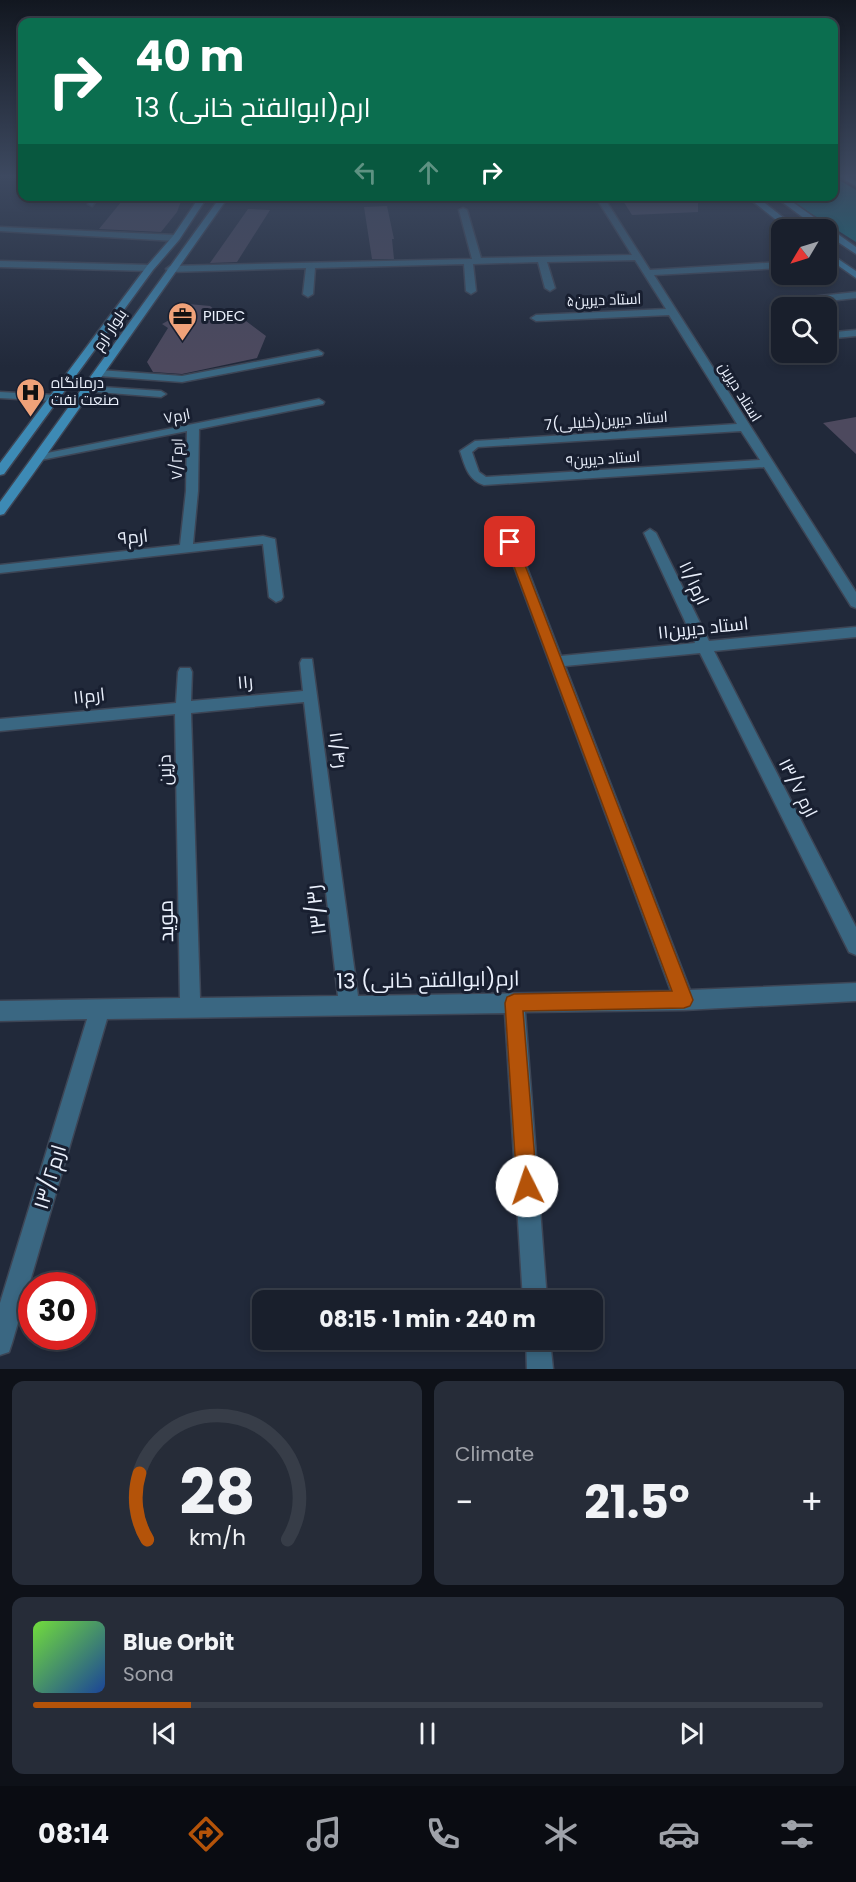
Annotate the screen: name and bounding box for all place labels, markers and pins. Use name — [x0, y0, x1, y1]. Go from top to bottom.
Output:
office icon: PIDEC — [166, 300, 198, 342]
place label: PIDEC — [203, 305, 245, 326]
place label: درمانگاه صنعت نفت — [51, 372, 119, 410]
hospital icon: درمانگاه صنعت نفت — [14, 376, 46, 418]
pin — [484, 516, 535, 567]

